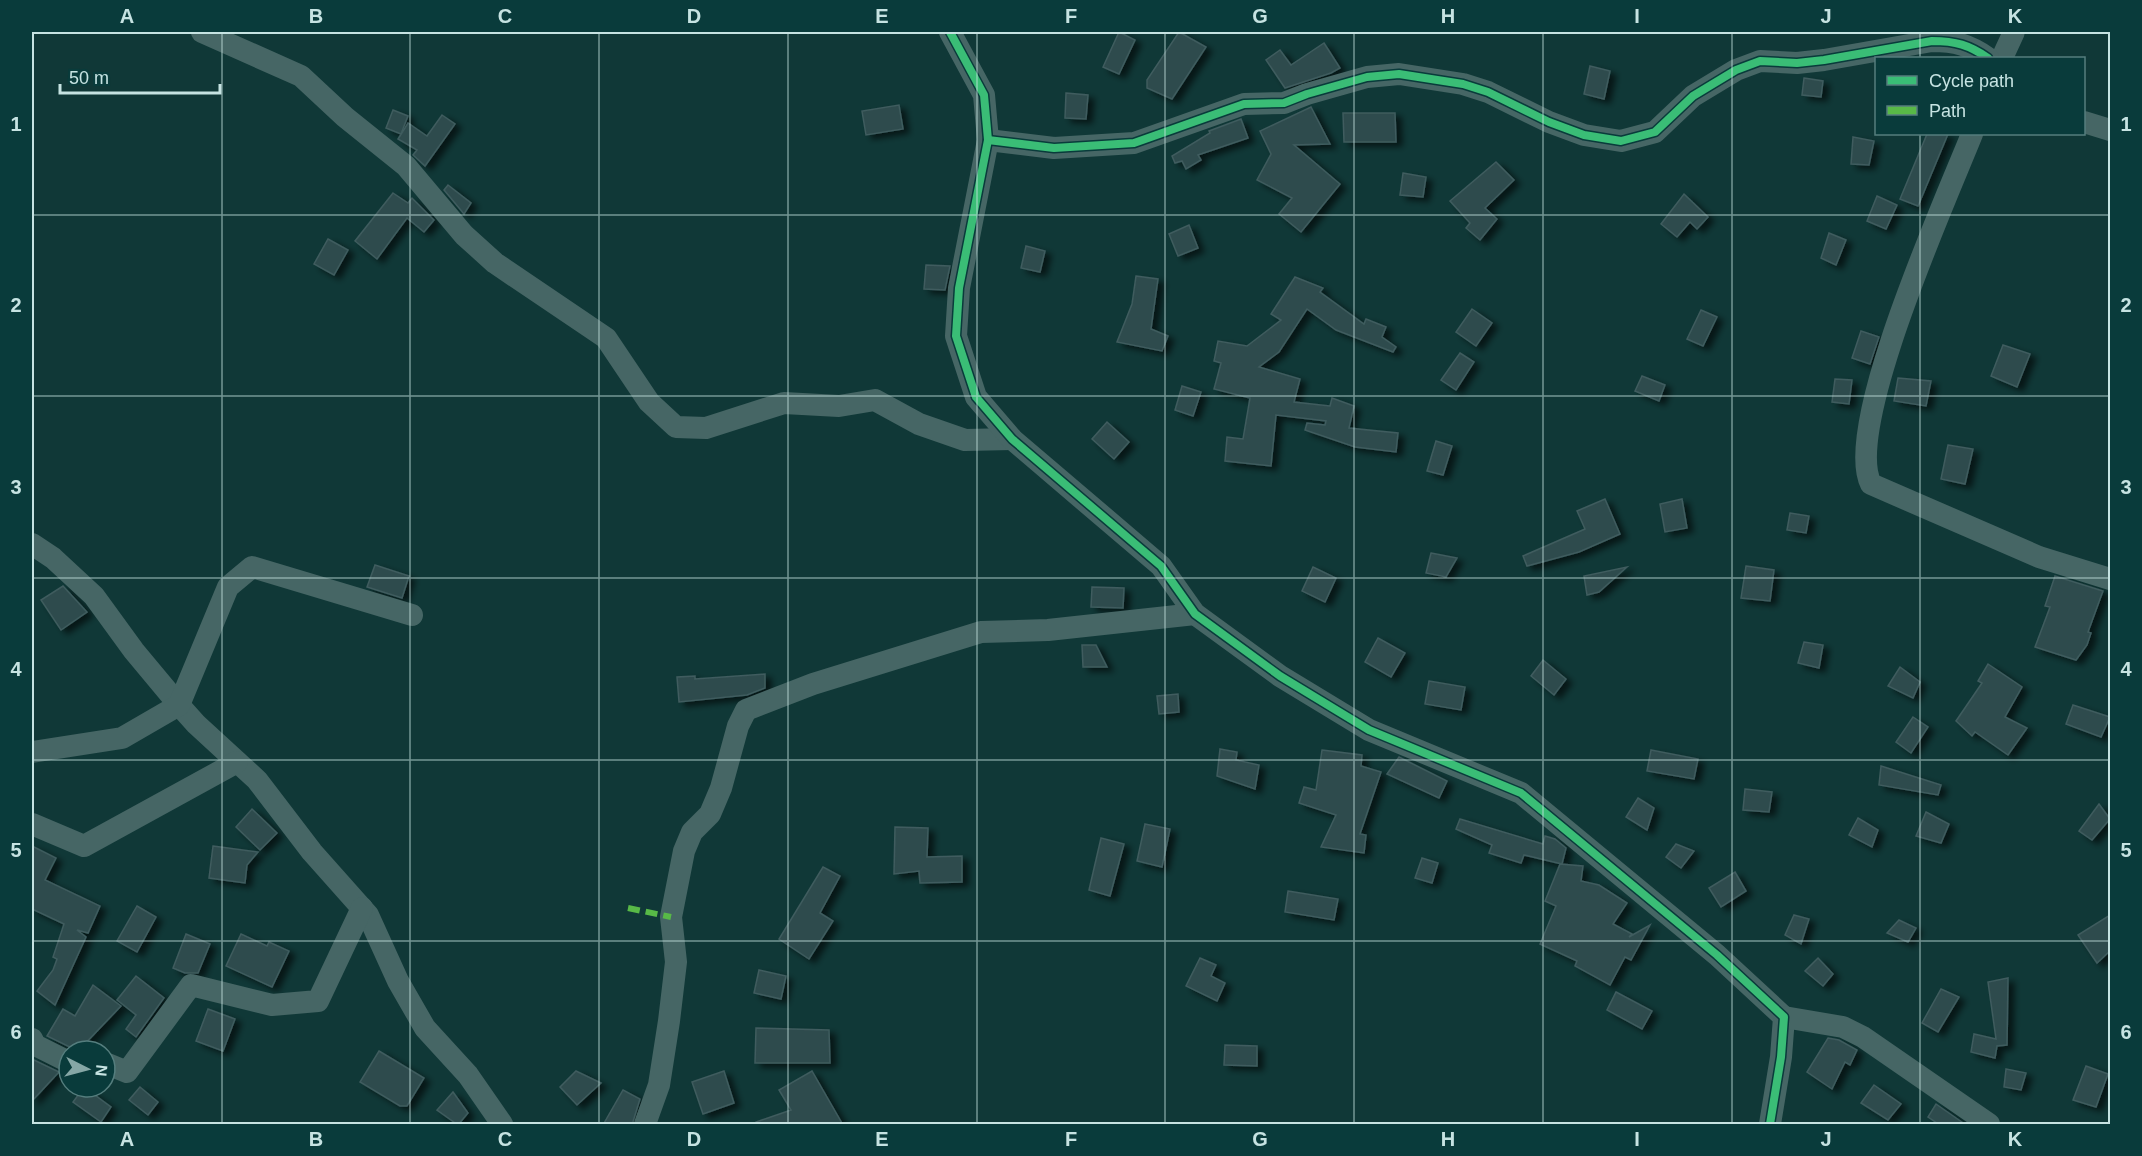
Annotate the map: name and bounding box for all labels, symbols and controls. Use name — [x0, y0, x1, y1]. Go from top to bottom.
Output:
text: A — [120, 5, 134, 27]
text: B — [309, 5, 323, 27]
text: C — [498, 5, 512, 27]
text: D — [687, 5, 701, 27]
text: E — [875, 5, 889, 27]
text: F — [1065, 5, 1077, 27]
text: G — [1252, 5, 1268, 27]
text: H — [1441, 5, 1455, 27]
text: I — [1634, 5, 1640, 27]
text: J — [1820, 5, 1832, 27]
text: K — [2008, 5, 2023, 27]
scale bar — [60, 57, 220, 95]
legend — [1875, 57, 2085, 135]
text: 50 m — [69, 68, 109, 88]
text: Cycle path — [1929, 71, 2014, 91]
text: Path — [1929, 101, 1966, 121]
text: 1 — [10, 113, 22, 135]
text: 1 — [2120, 113, 2132, 135]
text: 2 — [10, 294, 22, 316]
text: 2 — [2120, 294, 2132, 316]
text: 3 — [10, 476, 22, 498]
text: 3 — [2120, 476, 2132, 498]
text: 4 — [10, 658, 22, 680]
text: 4 — [2120, 658, 2132, 680]
text: 5 — [10, 839, 22, 861]
text: 5 — [2120, 839, 2132, 861]
text: 6 — [10, 1021, 22, 1043]
text: 6 — [2120, 1021, 2132, 1043]
north arrow — [57, 1039, 117, 1099]
text: N — [92, 1064, 110, 1077]
text: A — [120, 1128, 134, 1150]
text: B — [309, 1128, 323, 1150]
text: C — [498, 1128, 512, 1150]
text: D — [687, 1128, 701, 1150]
text: E — [875, 1128, 889, 1150]
text: F — [1065, 1128, 1077, 1150]
text: G — [1252, 1128, 1268, 1150]
text: H — [1441, 1128, 1455, 1150]
text: I — [1634, 1128, 1640, 1150]
text: J — [1820, 1128, 1832, 1150]
text: K — [2008, 1128, 2023, 1150]

